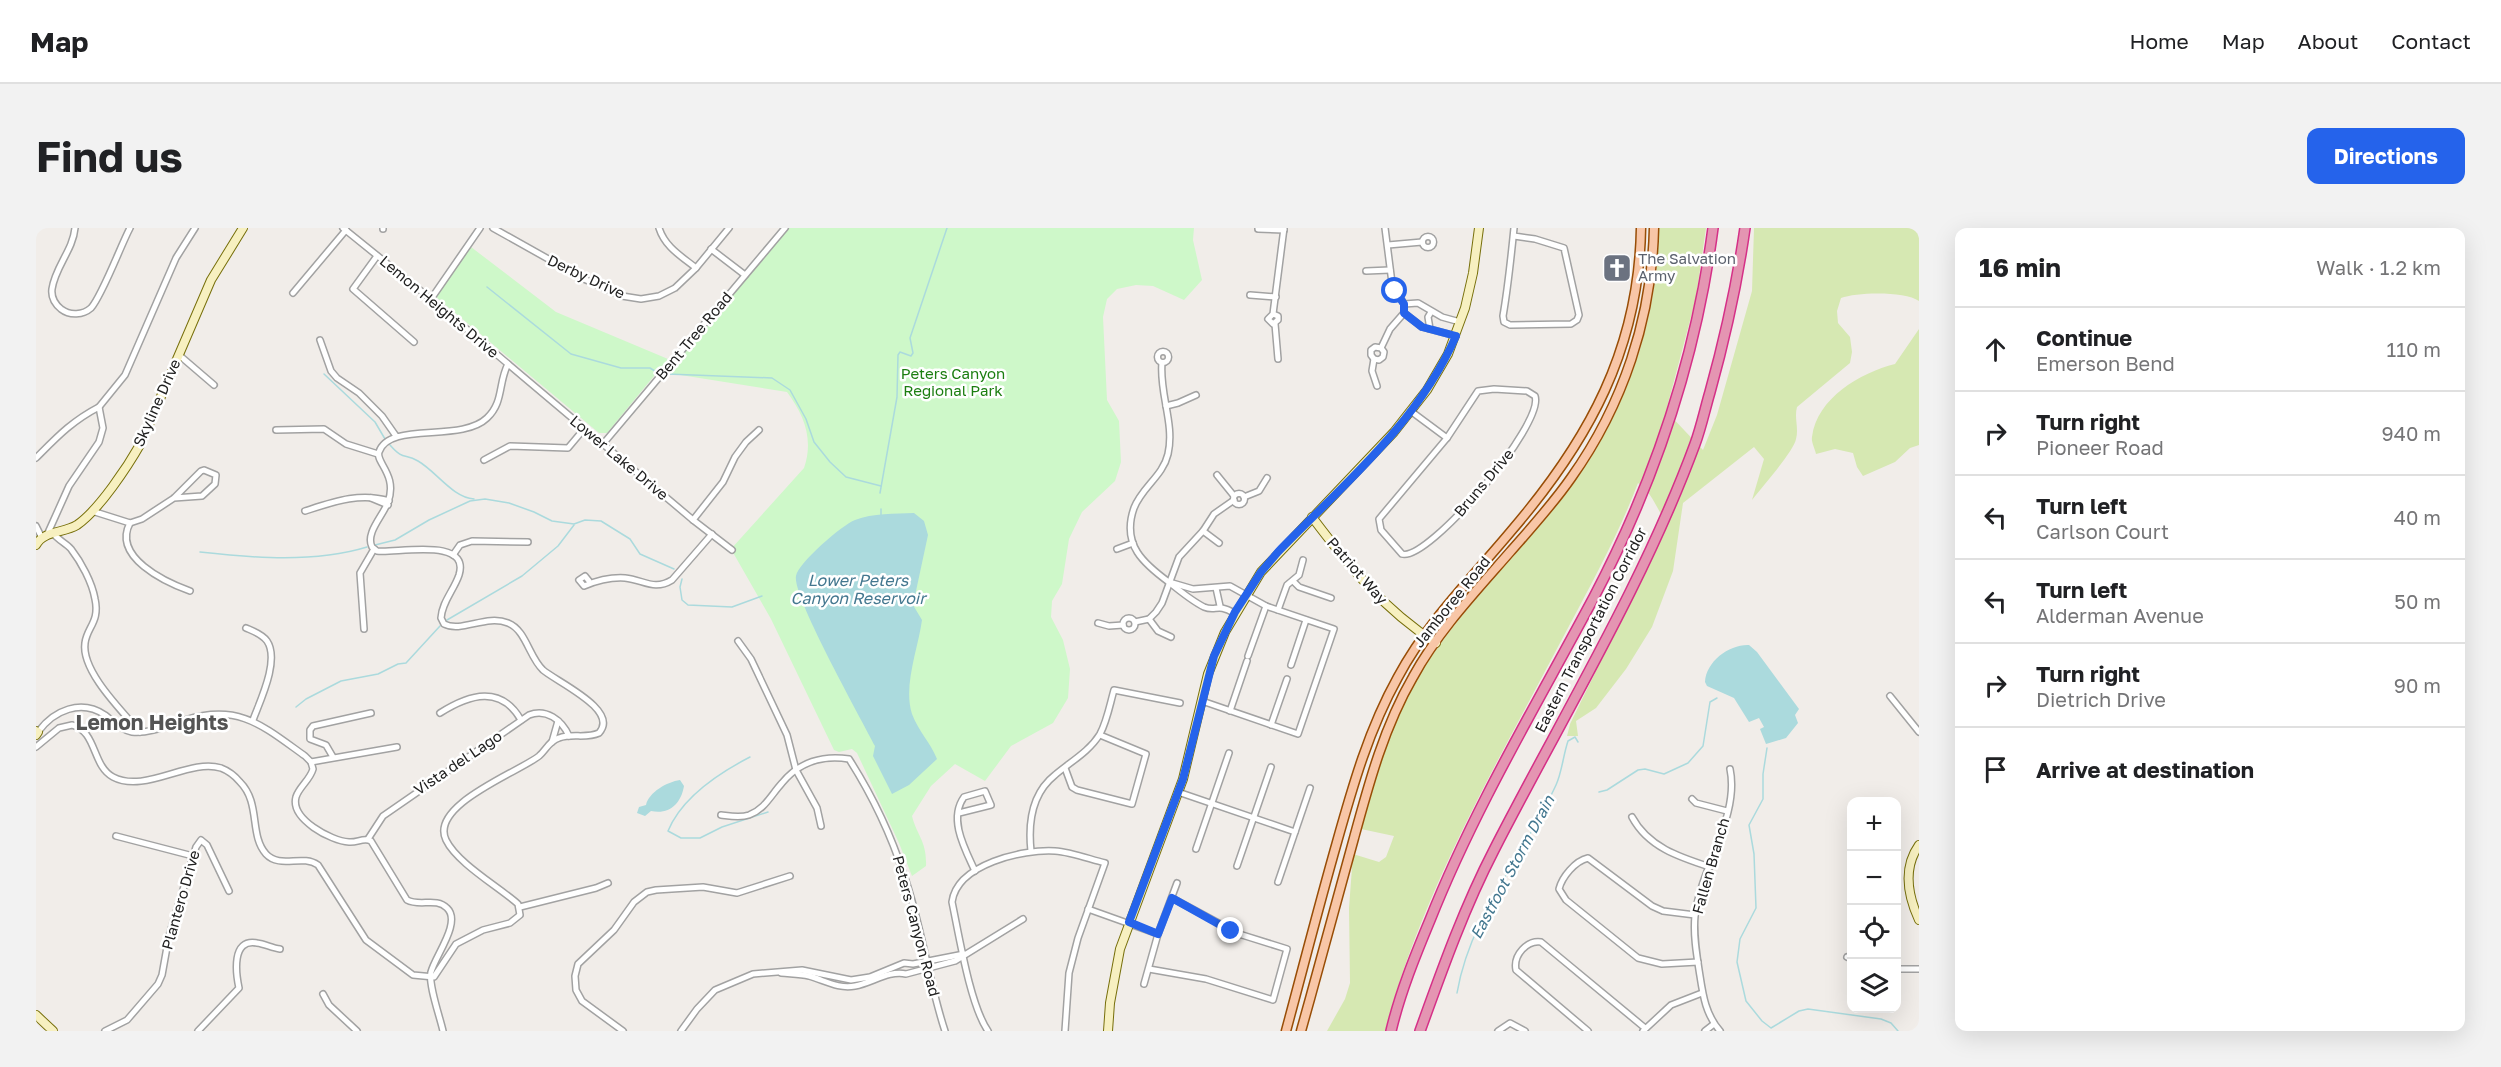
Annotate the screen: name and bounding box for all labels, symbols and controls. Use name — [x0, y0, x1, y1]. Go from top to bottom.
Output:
text: Map — [30, 25, 88, 58]
text: Home — [2129, 28, 2189, 54]
text: Map — [2222, 28, 2265, 54]
text: About — [2298, 28, 2358, 54]
text: Contact — [2391, 28, 2471, 54]
button: Directions — [2307, 128, 2465, 184]
text: Find us — [36, 131, 183, 181]
place label: The Salvation Army — [1638, 249, 1736, 284]
street label: Derby Drive — [545, 250, 628, 302]
street label: Lemon Heights Drive — [377, 251, 503, 361]
church icon: The Salvation Army — [1601, 252, 1633, 284]
text: 16 min — [1979, 252, 2061, 283]
text: Walk · 1.2 km — [2316, 255, 2441, 279]
route start — [1381, 277, 1407, 303]
street label: Bent Tree Road — [651, 288, 735, 383]
text: Continue — [2036, 324, 2132, 351]
icon: ahead — [1979, 333, 2012, 366]
text: 110 m — [2387, 337, 2441, 361]
text: Emerson Bend — [2036, 351, 2175, 375]
street label: Skyline Drive — [129, 356, 184, 449]
park label: Peters Canyon Regional Park — [901, 364, 1005, 399]
text: Turn right — [2036, 408, 2140, 435]
street label: Lower Lake Drive — [567, 411, 673, 504]
icon: right — [1979, 417, 2012, 450]
text: 940 m — [2382, 421, 2441, 445]
text: Pioneer Road — [2036, 435, 2164, 459]
street label: Bruns Drive — [1450, 445, 1517, 520]
text: Turn left — [2036, 492, 2127, 519]
icon: left — [1979, 501, 2012, 534]
text: 40 m — [2394, 505, 2441, 529]
text: Carlson Court — [2036, 519, 2169, 543]
street label: Eastern Transportation Corridor — [1530, 524, 1650, 735]
street label: Patriot Way — [1324, 533, 1392, 608]
street label: Jamboree Road — [1409, 552, 1493, 651]
water label: Lower Peters Canyon Reservoir — [791, 570, 928, 608]
text: Turn left — [2036, 576, 2127, 603]
icon: left — [1979, 585, 2012, 618]
text: 50 m — [2394, 589, 2441, 613]
text: Alderman Avenue — [2036, 603, 2204, 627]
text: Turn right — [2036, 660, 2140, 687]
icon: right — [1979, 669, 2012, 702]
text: 90 m — [2394, 673, 2441, 697]
text: Dietrich Drive — [2036, 687, 2166, 711]
district label: Lemon Heights — [75, 709, 229, 735]
street label: Vista del Lago — [410, 726, 505, 798]
icon: arrive — [1979, 753, 2012, 786]
text: Arrive at destination — [2036, 756, 2254, 783]
water label: Eastfoot Storm Drain — [1466, 791, 1559, 942]
map controls — [1847, 797, 1901, 1013]
button: + — [1847, 797, 1901, 851]
street label: Fallen Branch — [1688, 816, 1732, 916]
street label: Plantero Drive — [157, 848, 203, 951]
button: − — [1847, 851, 1901, 905]
street label: Peters Canyon Road — [890, 853, 944, 998]
button: locate — [1847, 905, 1901, 959]
route end — [1217, 917, 1243, 943]
button: layers — [1847, 959, 1901, 1013]

